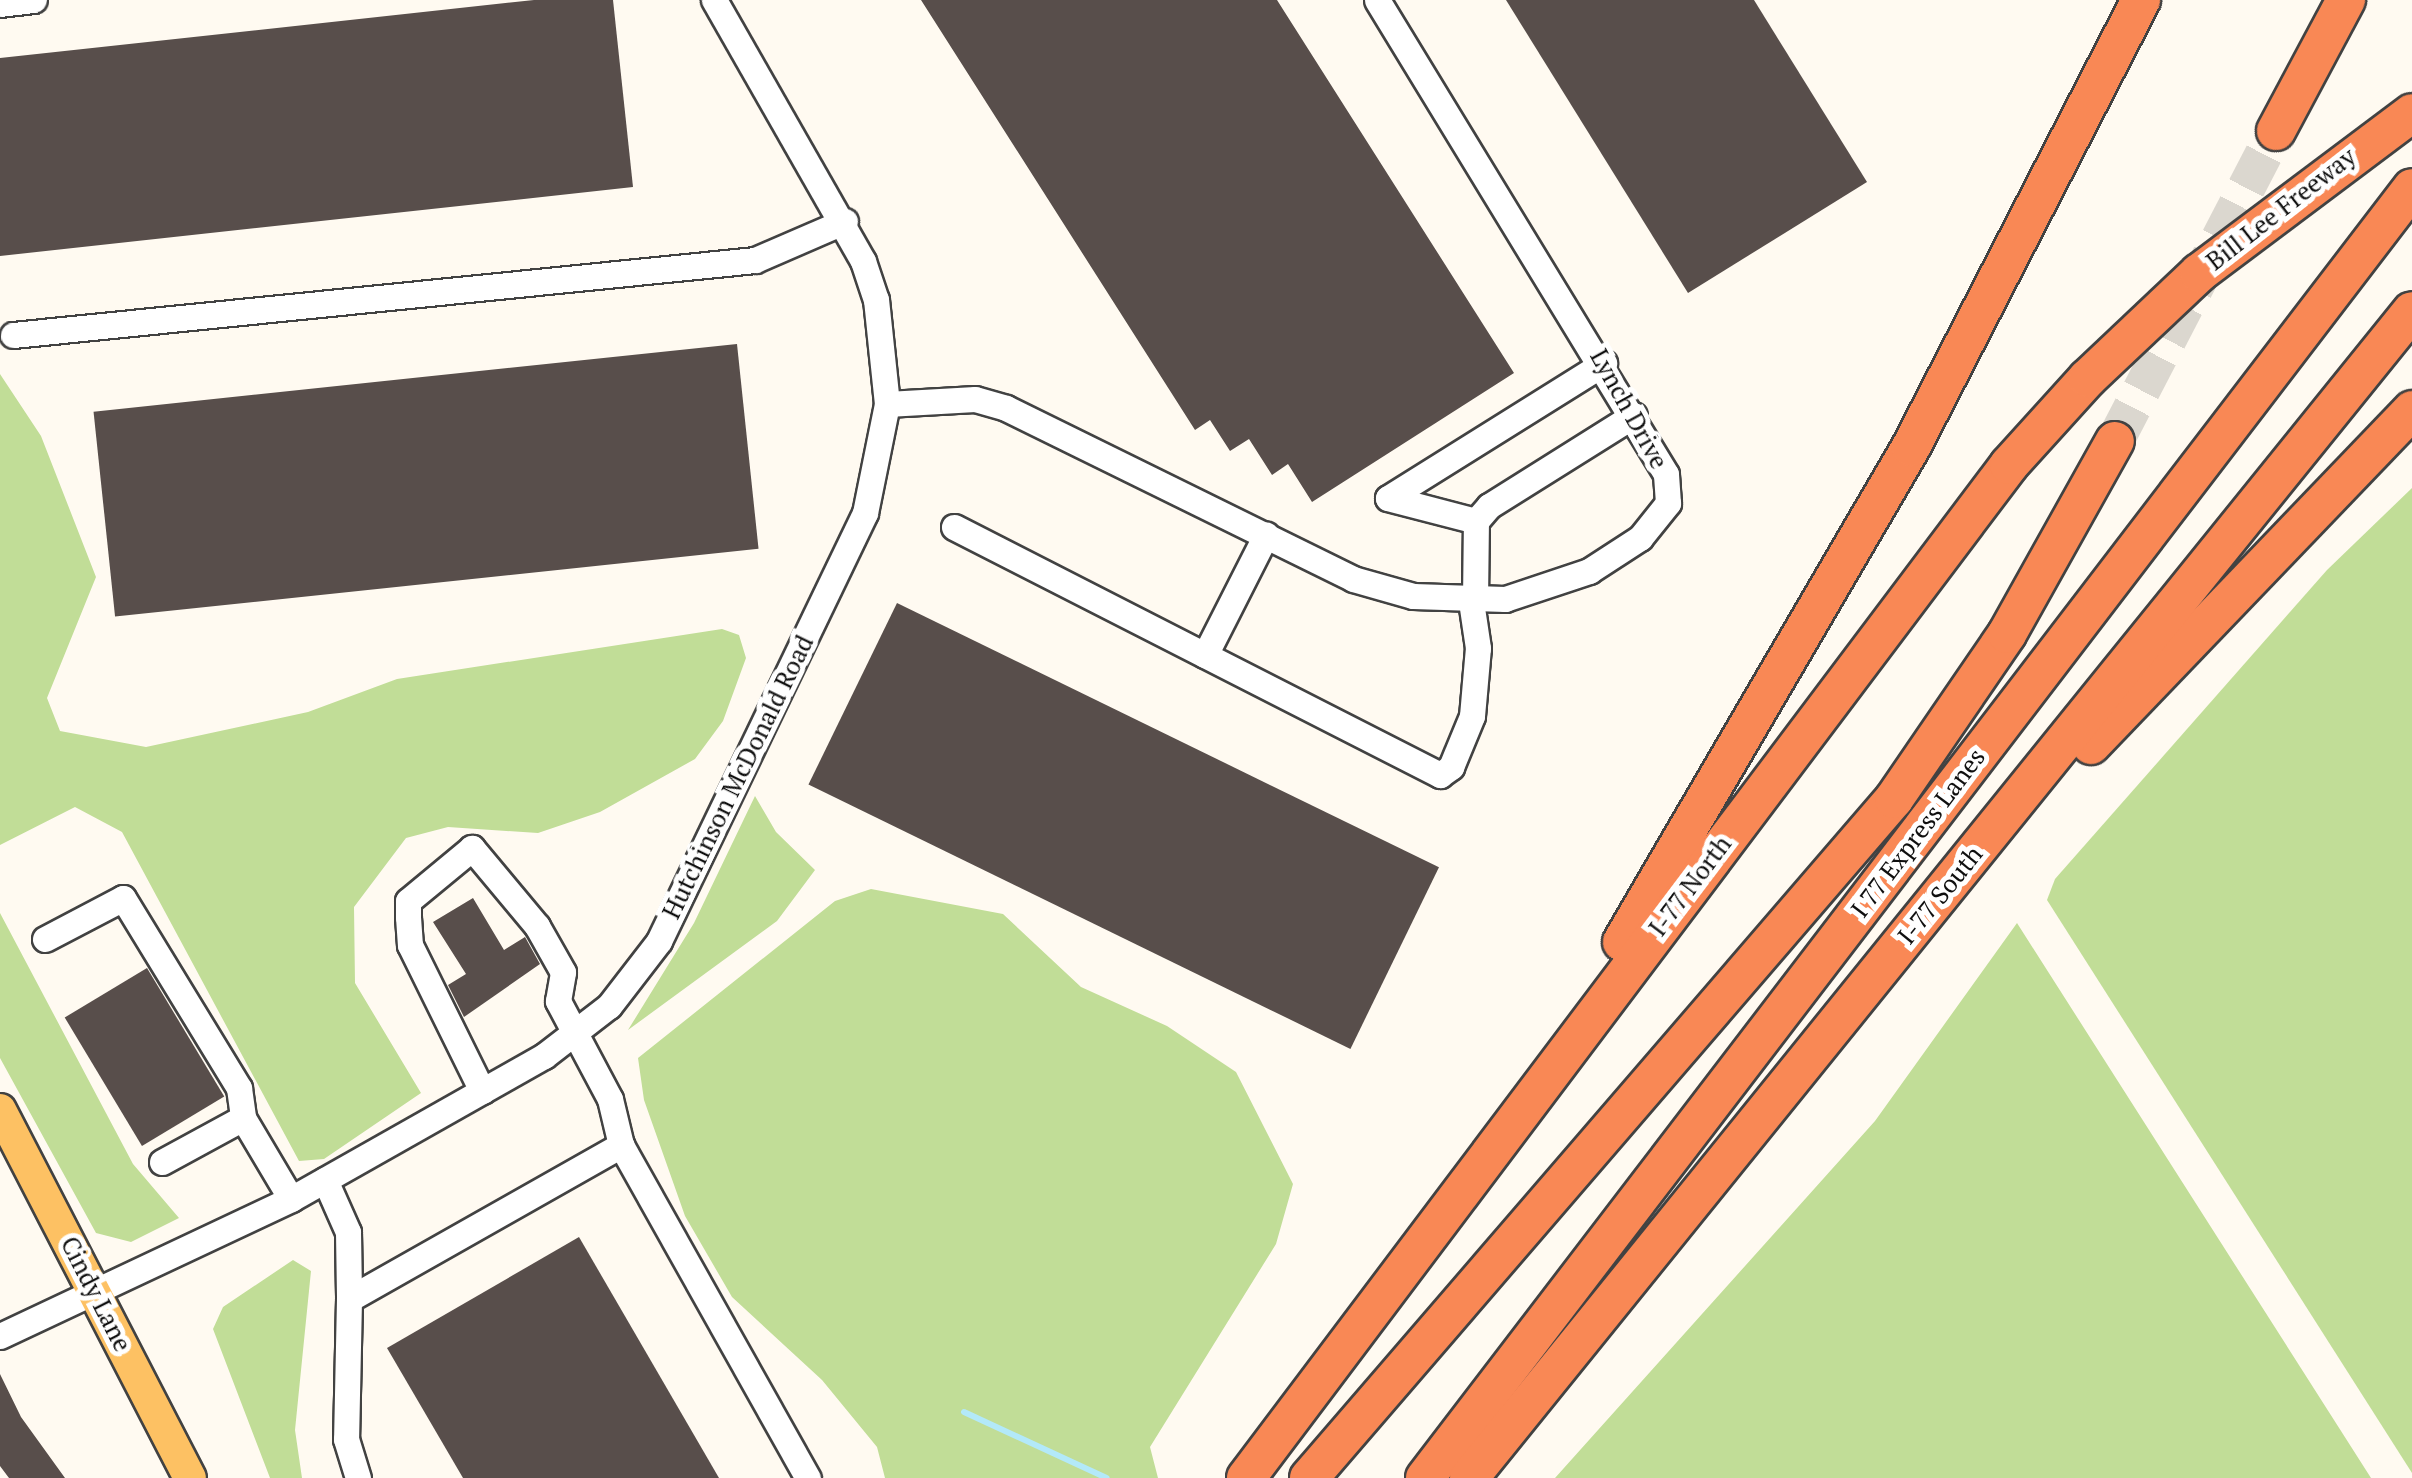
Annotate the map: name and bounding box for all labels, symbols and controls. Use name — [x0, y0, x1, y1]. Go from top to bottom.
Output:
street label: Bill Lee Freeway — [2201, 142, 2361, 276]
street label: Lynch Drive — [1584, 344, 1674, 474]
street label: Hutchinson McDonald Road — [656, 630, 820, 924]
street label: I 77 Express Lanes — [1845, 743, 1991, 923]
street label: I-77 North — [1643, 830, 1737, 942]
street label: I-77 South — [1891, 840, 1989, 950]
street label: Cindy Lane — [54, 1232, 138, 1356]

